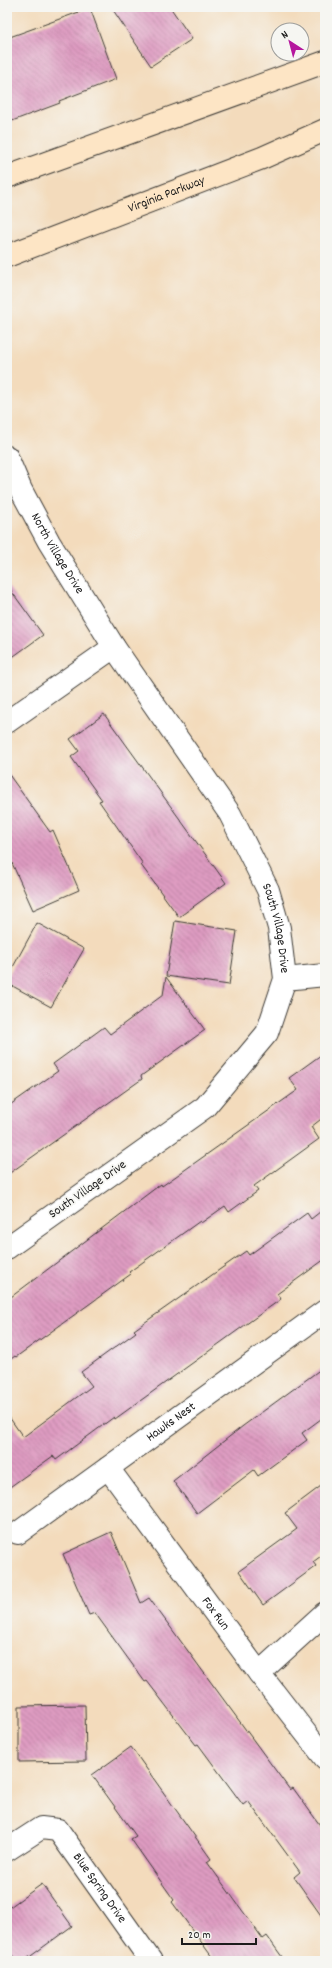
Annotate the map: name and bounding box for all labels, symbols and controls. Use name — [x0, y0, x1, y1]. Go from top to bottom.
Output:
north arrow — [270, 22, 310, 62]
text: N — [278, 27, 293, 44]
street label: Virginia Parkway — [125, 171, 209, 218]
street label: North Village Drive — [26, 510, 89, 598]
street label: South Village Drive — [257, 880, 294, 975]
street label: South Village Drive — [45, 1156, 131, 1224]
street label: Hawks Nest — [142, 1398, 200, 1447]
street label: Fox Run — [197, 1593, 234, 1634]
street label: Blue Spring Drive — [68, 1849, 131, 1928]
scale bar — [182, 1920, 256, 1946]
text: 20 m — [188, 1927, 211, 1944]

